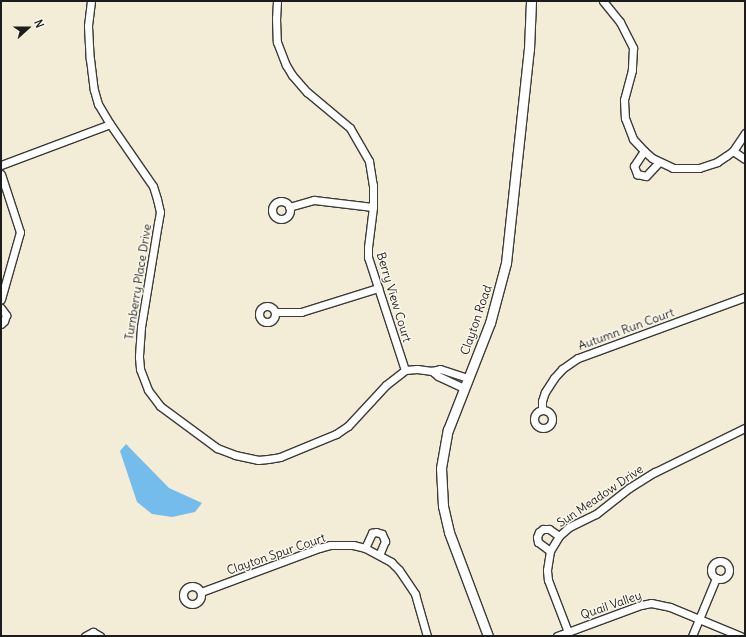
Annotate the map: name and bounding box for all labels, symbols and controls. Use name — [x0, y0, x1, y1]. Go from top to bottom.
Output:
north arrow — [8, 8, 48, 48]
text: N — [31, 18, 47, 30]
street label: Turnberry Place Drive — [122, 223, 154, 341]
street label: Berry View Court — [373, 250, 415, 344]
street label: Clayton Road — [457, 283, 495, 357]
street label: Autumn Run Court — [576, 305, 676, 353]
street label: Sun Meadow Drive — [554, 462, 646, 530]
street label: Clayton Spur Court — [225, 530, 327, 578]
street label: Quail Valley — [579, 588, 643, 622]

